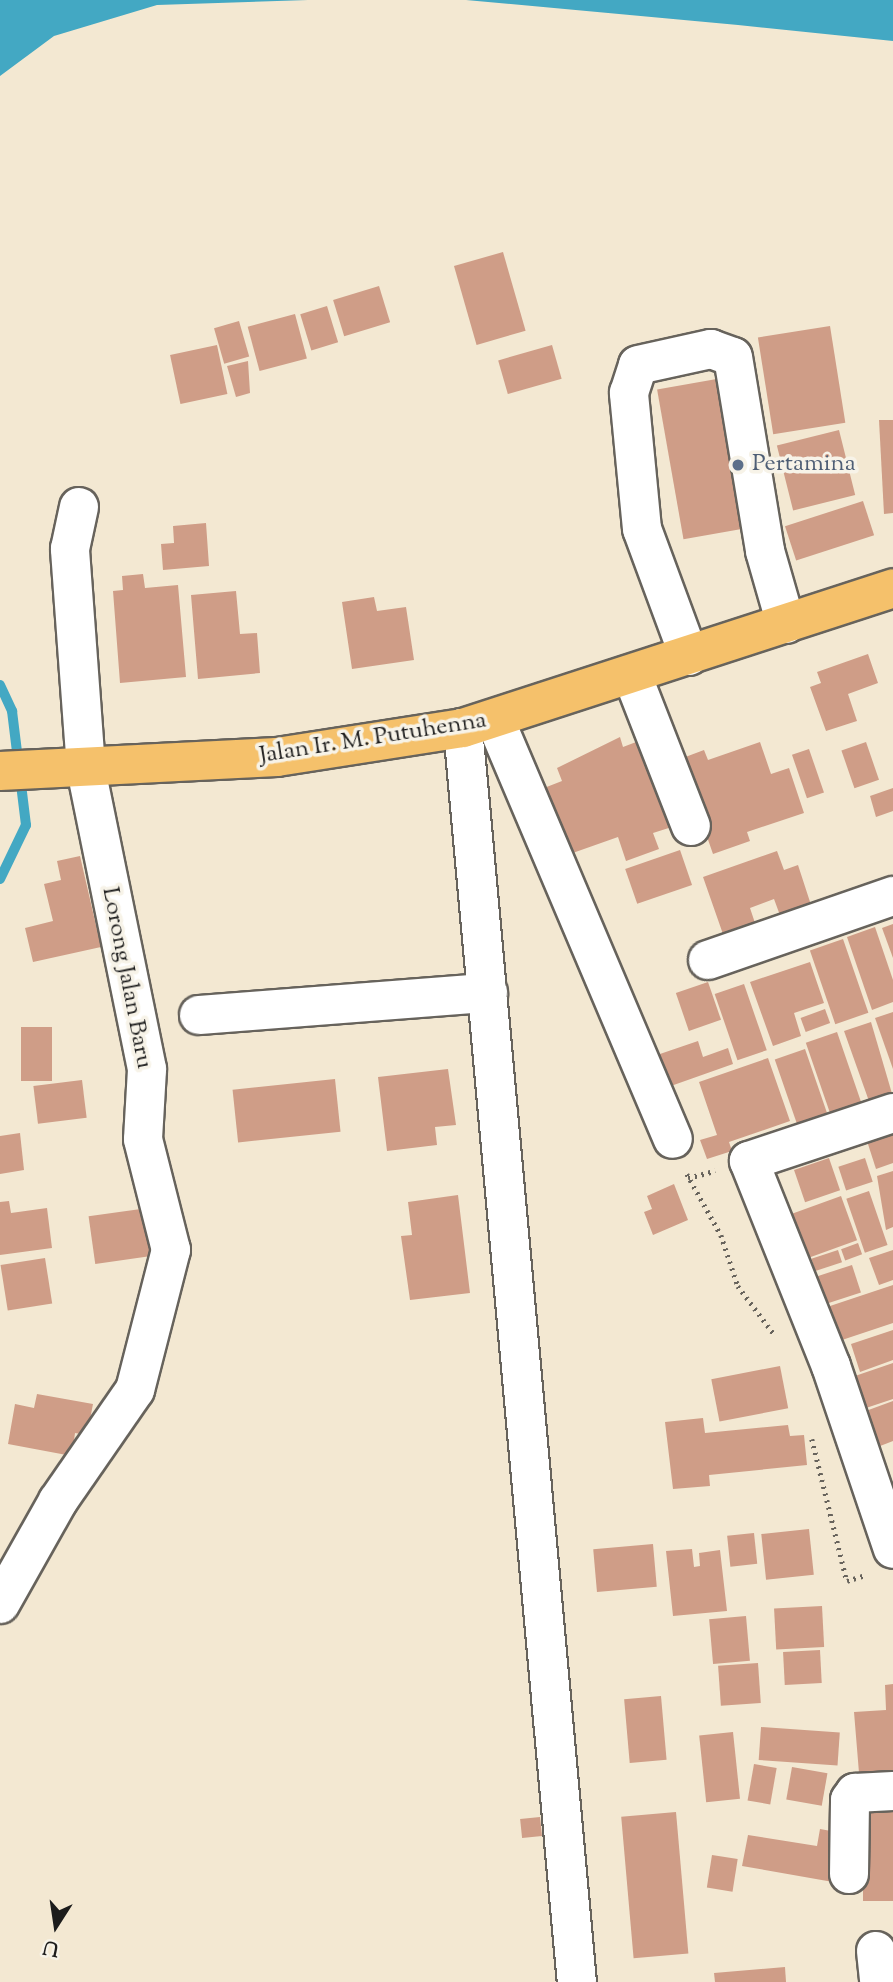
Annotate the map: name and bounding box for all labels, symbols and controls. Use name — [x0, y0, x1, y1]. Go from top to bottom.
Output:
place label: Pertamina — [752, 451, 856, 479]
marker: Pertamina — [730, 457, 746, 473]
street label: Jalan Ir. M. Putuhenna — [257, 707, 489, 771]
street label: Lorong Jalan Baru — [94, 885, 158, 1071]
north arrow — [21, 1891, 91, 1961]
text: U — [41, 1932, 62, 1962]

